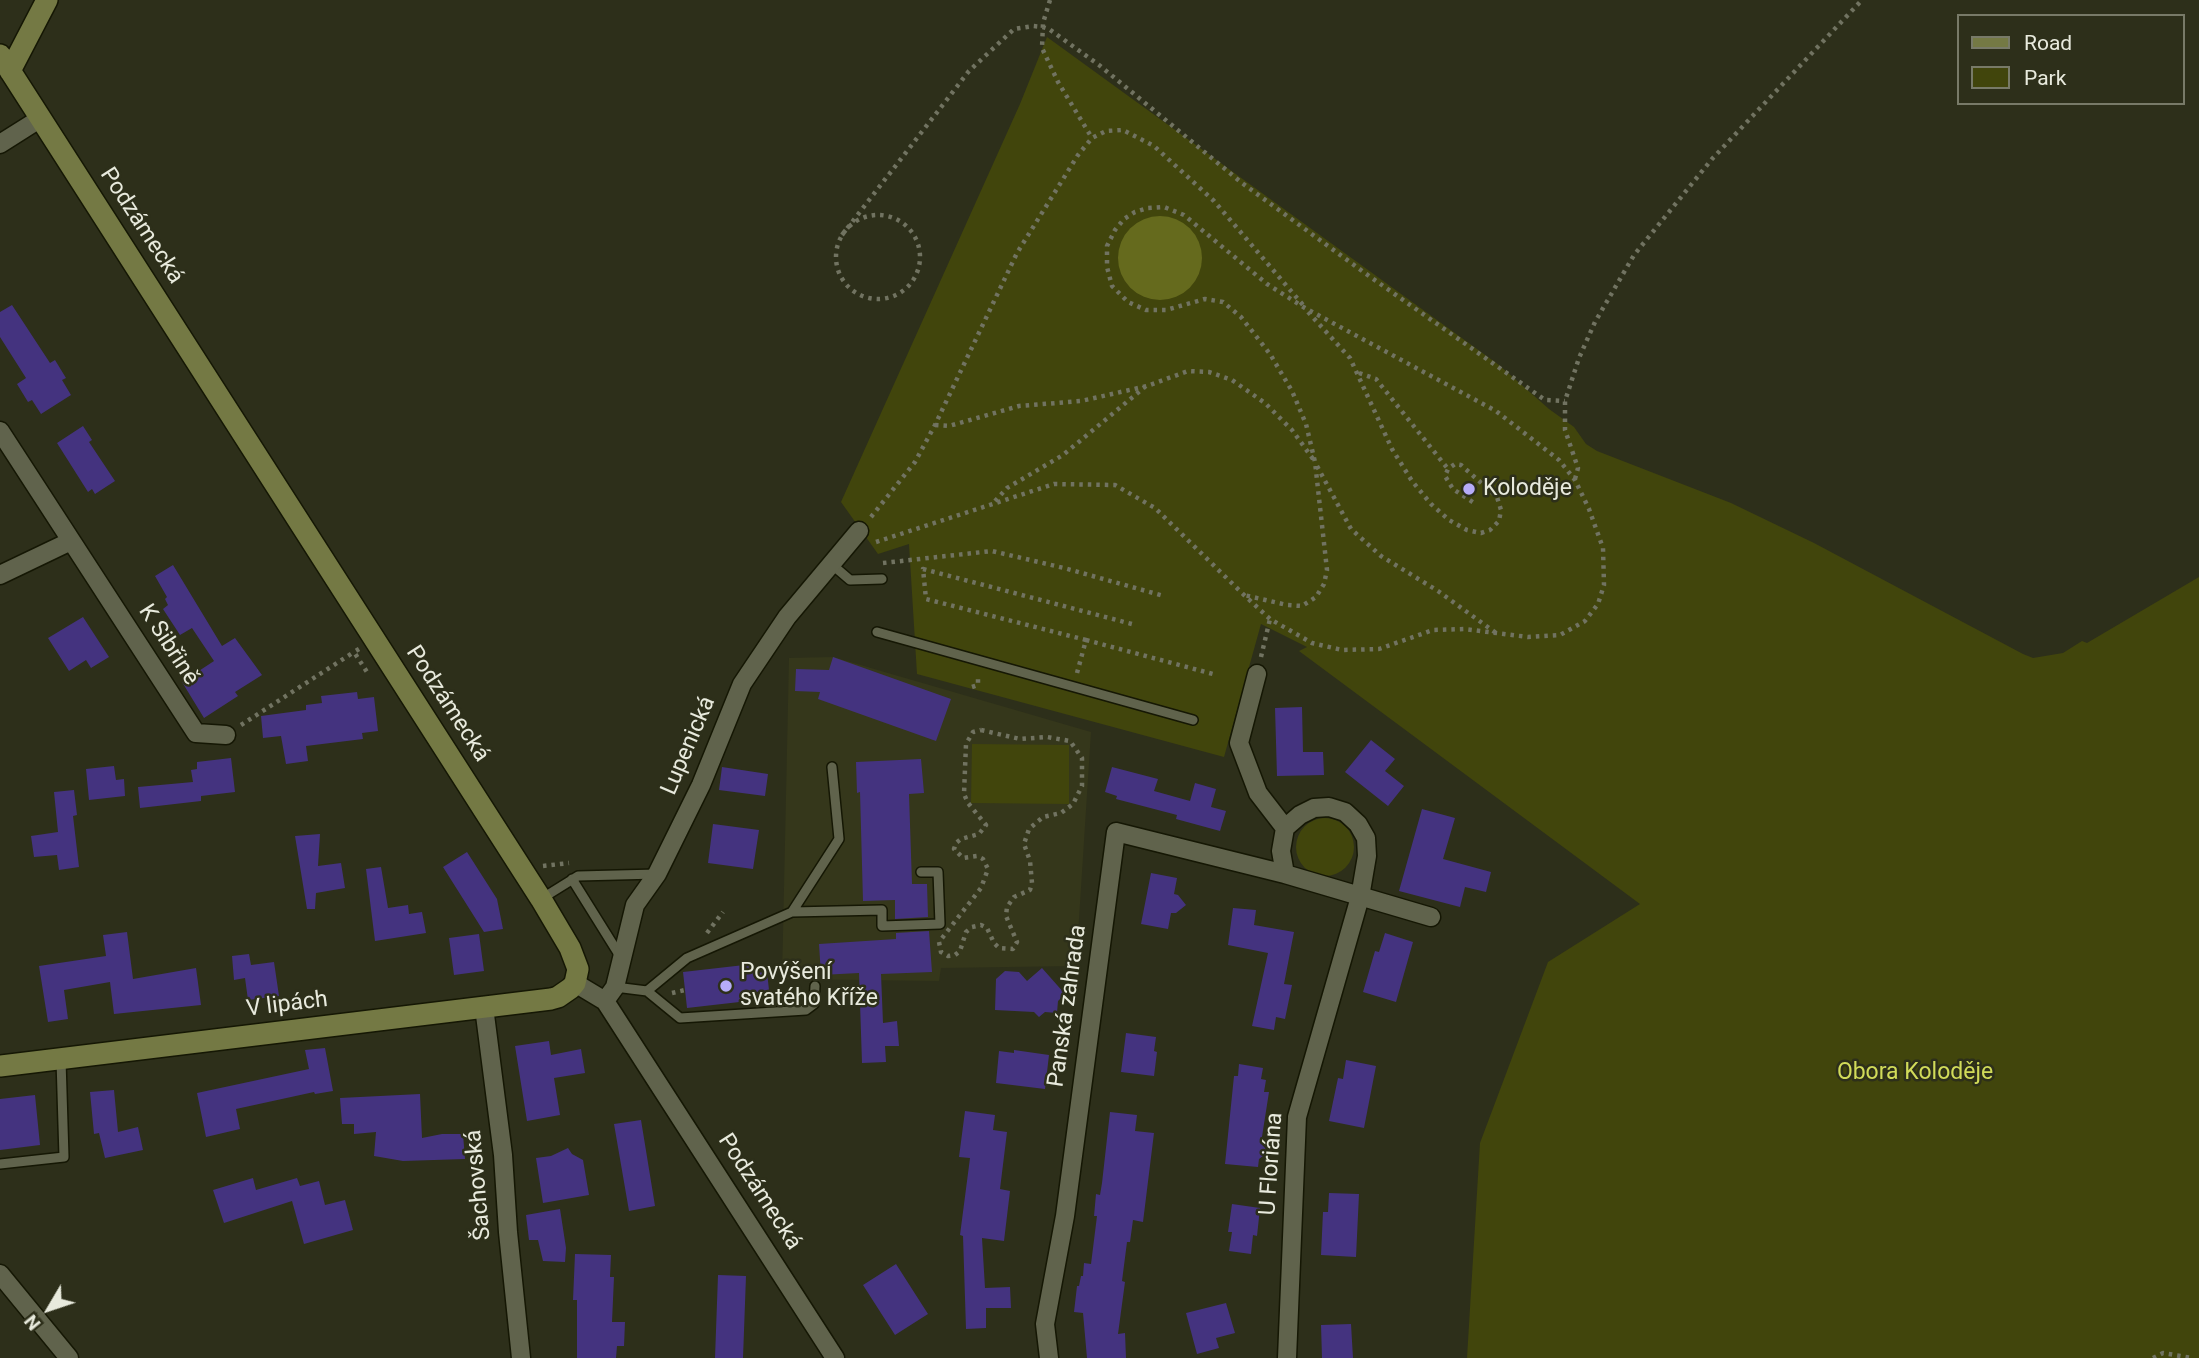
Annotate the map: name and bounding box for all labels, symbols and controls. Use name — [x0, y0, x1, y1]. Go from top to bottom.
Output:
legend — [1958, 14, 2185, 105]
text: Road — [2024, 31, 2072, 55]
text: Park — [2024, 66, 2066, 90]
street label: Podzámecká — [93, 163, 189, 289]
place label: Koloděje — [1483, 475, 1572, 503]
marker: Koloděje — [1461, 481, 1477, 497]
street label: K Sibřině — [132, 599, 204, 691]
street label: Podzámecká — [399, 641, 495, 767]
street label: Lupenická — [656, 693, 722, 799]
street label: Panská zahrada — [1043, 923, 1093, 1089]
place label: Povýšení svatého Kříže — [740, 959, 878, 1013]
marker: Povýšení svatého Kříže — [718, 978, 734, 994]
street label: V lipách — [245, 986, 329, 1024]
park label: Obora Koloděje — [1837, 1059, 1993, 1087]
street label: U Floriána — [1255, 1112, 1289, 1216]
street label: Šachovská — [460, 1129, 498, 1241]
street label: Podzámecká — [711, 1129, 807, 1255]
north arrow — [14, 1274, 84, 1344]
text: N — [19, 1310, 45, 1335]

